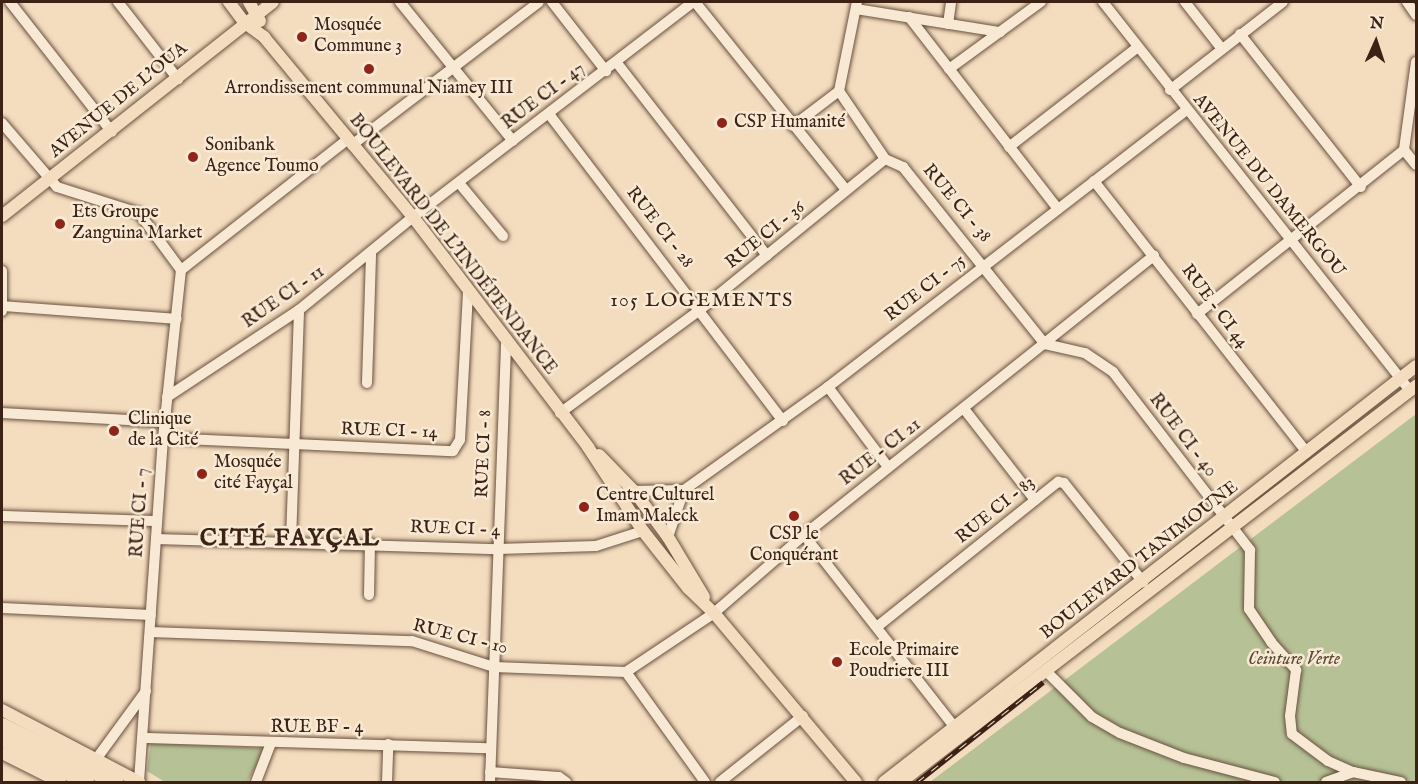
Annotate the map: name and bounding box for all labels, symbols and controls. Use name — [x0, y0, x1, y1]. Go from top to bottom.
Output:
north arrow — [1346, 12, 1406, 72]
text: N — [1370, 14, 1384, 34]
place label: Mosquée Commune 3 — [314, 16, 402, 58]
marker: Mosquée Commune 3 — [295, 30, 309, 44]
street label: AVENUE DE L'OUA — [46, 39, 192, 163]
street label: RUE CI - 47 — [498, 59, 590, 135]
marker: Arrondissement communal Niamey III — [362, 62, 376, 76]
place label: Arrondissement communal Niamey III — [225, 78, 513, 100]
street label: AVENUE DU DAMERGOU — [1187, 90, 1349, 282]
street label: BOULEVARD DE L'INDÉPENDANCE — [344, 110, 560, 380]
place label: CSP Humanité — [734, 112, 845, 134]
marker: CSP Humanité — [715, 116, 729, 130]
place label: Sonibank Agence Toumo — [205, 136, 319, 178]
marker: Sonibank Agence Toumo — [186, 150, 200, 164]
street label: RUE CI - 38 — [917, 161, 995, 247]
street label: RUE CI - 28 — [621, 183, 697, 273]
street label: RUE CI - 36 — [722, 197, 810, 275]
place label: Ets Groupe Zanguina Market — [72, 203, 202, 246]
marker: Ets Groupe Zanguina Market — [53, 217, 67, 231]
street label: RUE CI - 75 — [881, 251, 971, 327]
street label: RUE - CI 44 — [1176, 261, 1252, 353]
street label: RUE CI - 11 — [239, 262, 329, 334]
district label: 105 LOGEMENTS — [610, 288, 794, 312]
street label: RUE CI - 40 — [1144, 390, 1220, 482]
street label: RUE CI - 8 — [473, 409, 497, 499]
place label: Clinique de la Cité — [128, 410, 198, 452]
street label: RUE - CI 21 — [836, 415, 926, 491]
street label: RUE CI - 14 — [340, 420, 438, 444]
marker: Clinique de la Cité — [105, 422, 123, 440]
place label: Mosquée cité Fayçal — [214, 453, 293, 496]
street label: RUE CI - 7 — [127, 467, 155, 559]
marker: Mosquée cité Fayçal — [195, 467, 209, 481]
street label: RUE CI - 83 — [952, 473, 1040, 549]
street label: BOULEVARD TANIMOUNE — [1037, 477, 1243, 645]
place label: Centre Culturel Imam Maleck — [596, 486, 714, 528]
marker: Centre Culturel Imam Maleck — [577, 500, 591, 514]
marker: CSP le Conquérant — [787, 509, 801, 523]
street label: RUE CI - 4 — [410, 518, 500, 542]
district label: CITÉ FAYÇAL — [200, 525, 380, 553]
place label: CSP le Conquérant — [750, 525, 838, 568]
street label: RUE CI - 10 — [410, 616, 510, 660]
place label: Ecole Primaire Poudriere III — [849, 641, 959, 684]
park label: Ceinture Verte — [1248, 649, 1340, 671]
marker: Ecole Primaire Poudriere III — [830, 655, 844, 669]
street label: RUE BF - 4 — [271, 717, 363, 739]

